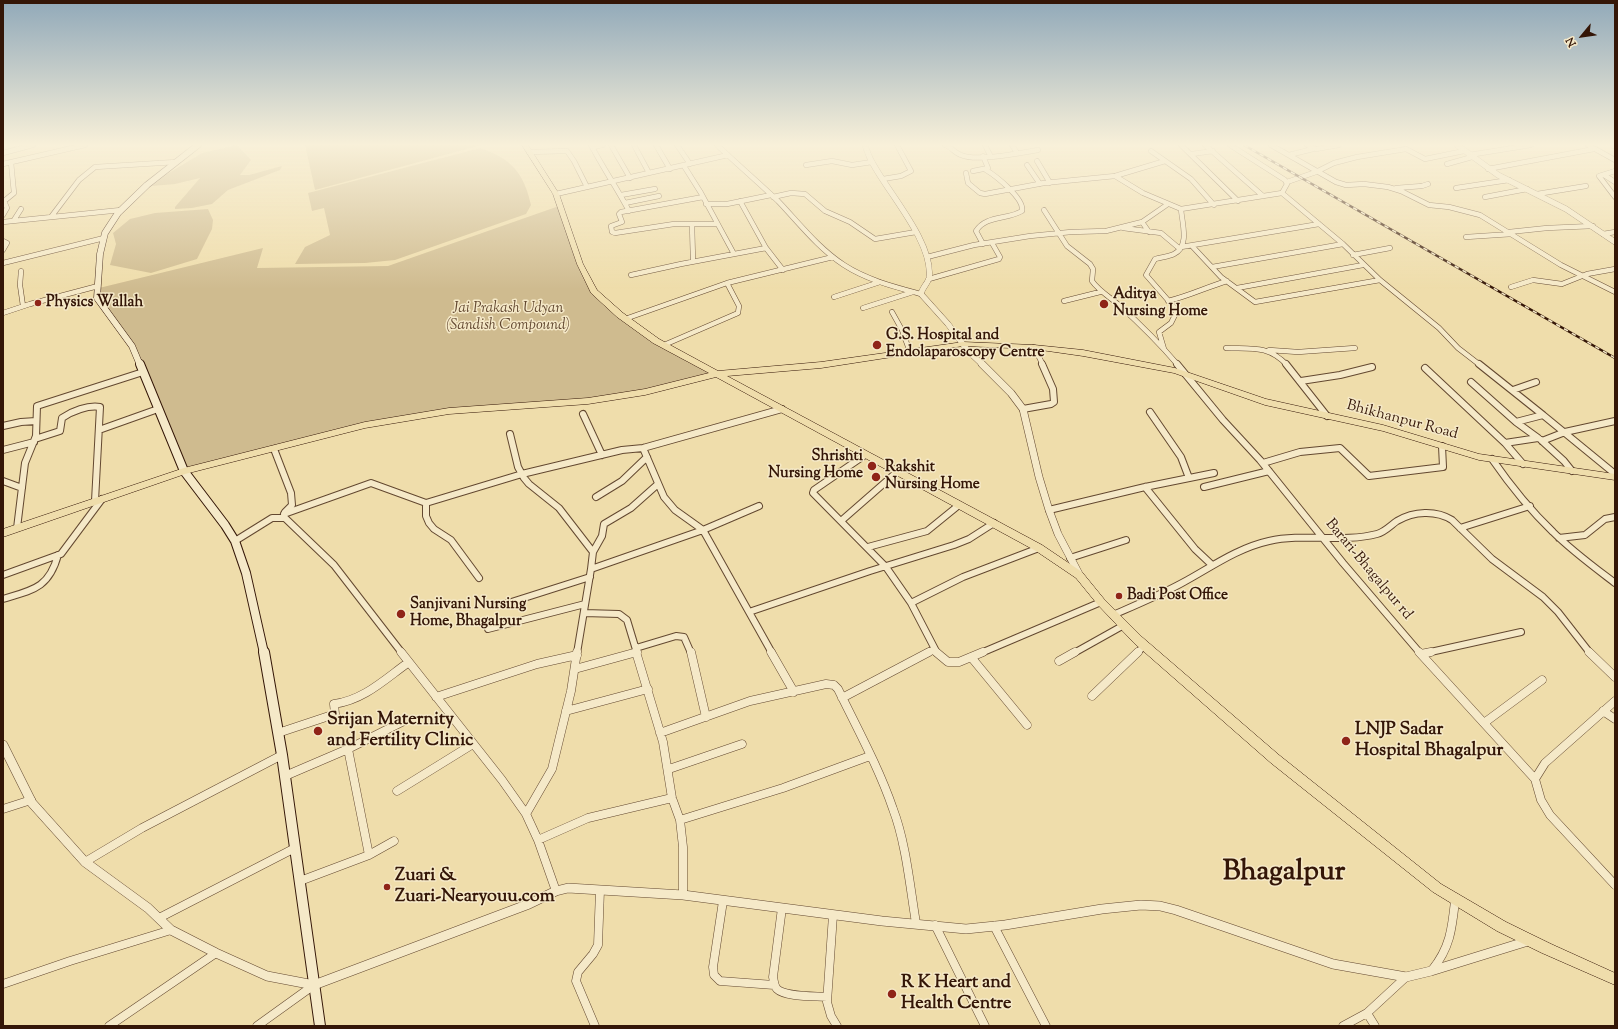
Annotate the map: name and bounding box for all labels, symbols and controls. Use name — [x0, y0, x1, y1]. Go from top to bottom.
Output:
north arrow — [1562, 16, 1602, 56]
text: N — [1562, 34, 1581, 50]
place label: Aditya Nursing Home — [1113, 286, 1208, 321]
place label: Physics Wallah — [46, 294, 143, 312]
marker: Physics Wallah — [33, 298, 43, 308]
marker: Aditya Nursing Home — [1098, 298, 1110, 310]
park label: Jai Prakash Udyan (Sandish Compound) — [446, 300, 570, 335]
place label: G.S. Hospital and Endolaparoscopy Centre — [886, 327, 1044, 362]
marker: G.S. Hospital and Endolaparoscopy Centre — [871, 339, 883, 351]
street label: Bhikhanpur Road — [1344, 397, 1460, 445]
place label: Shrishti Nursing Home — [768, 448, 863, 483]
place label: Rakshit Nursing Home — [885, 459, 980, 494]
marker: Shrishti Nursing Home — [866, 460, 878, 472]
marker: Rakshit Nursing Home — [870, 471, 882, 483]
street label: Barari-Bhagalpur rd — [1320, 516, 1416, 624]
place label: Badi Post Office — [1127, 587, 1228, 605]
marker: Badi Post Office — [1114, 591, 1124, 601]
place label: Sanjivani Nursing Home, Bhagalpur — [410, 596, 526, 631]
marker: Sanjivani Nursing Home, Bhagalpur — [395, 608, 407, 620]
place label: Srijan Maternity and Fertility Clinic — [327, 710, 473, 752]
place label: LNJP Sadar Hospital Bhagalpur — [1355, 720, 1503, 762]
marker: Srijan Maternity and Fertility Clinic — [312, 725, 324, 737]
marker: LNJP Sadar Hospital Bhagalpur — [1340, 735, 1352, 747]
district label: Bhagalpur — [1223, 857, 1345, 891]
place label: Zuari & Zuari-Nearyouu.com — [395, 866, 555, 908]
marker: Zuari & Zuari-Nearyouu.com — [382, 882, 392, 892]
place label: R K Heart and Health Centre — [901, 973, 1011, 1016]
marker: R K Heart and Health Centre — [886, 988, 898, 1000]

